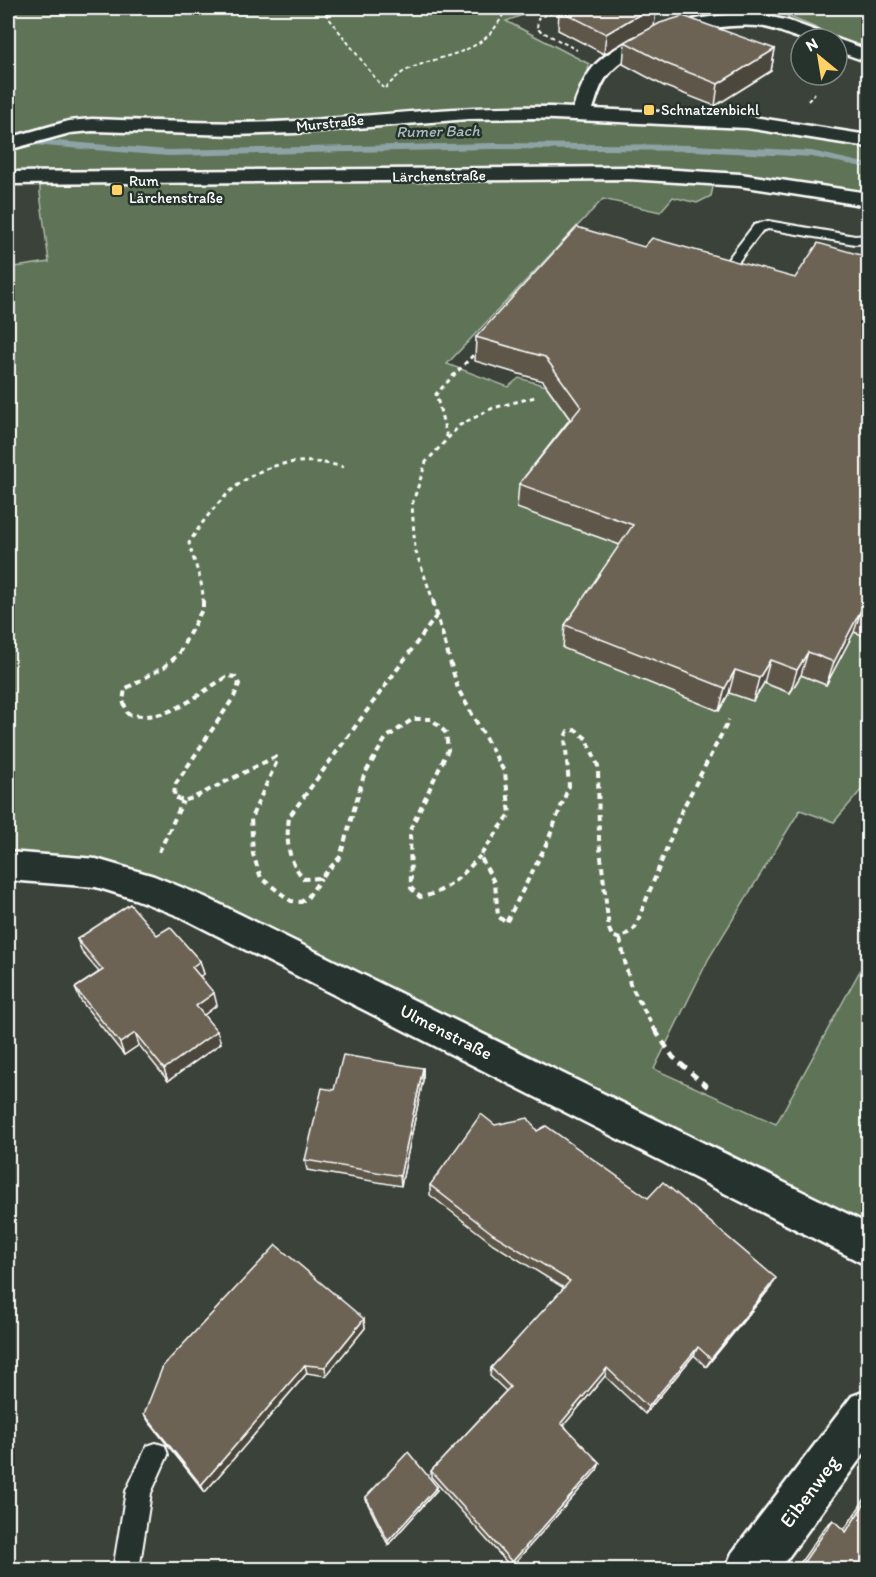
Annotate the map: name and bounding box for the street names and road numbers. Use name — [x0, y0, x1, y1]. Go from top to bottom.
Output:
street label: Murstraße — [295, 110, 365, 136]
street label: Lärchenstraße — [392, 166, 486, 186]
street label: Ulmenstraße — [396, 999, 496, 1065]
street label: Eibenweg — [774, 1450, 844, 1532]

